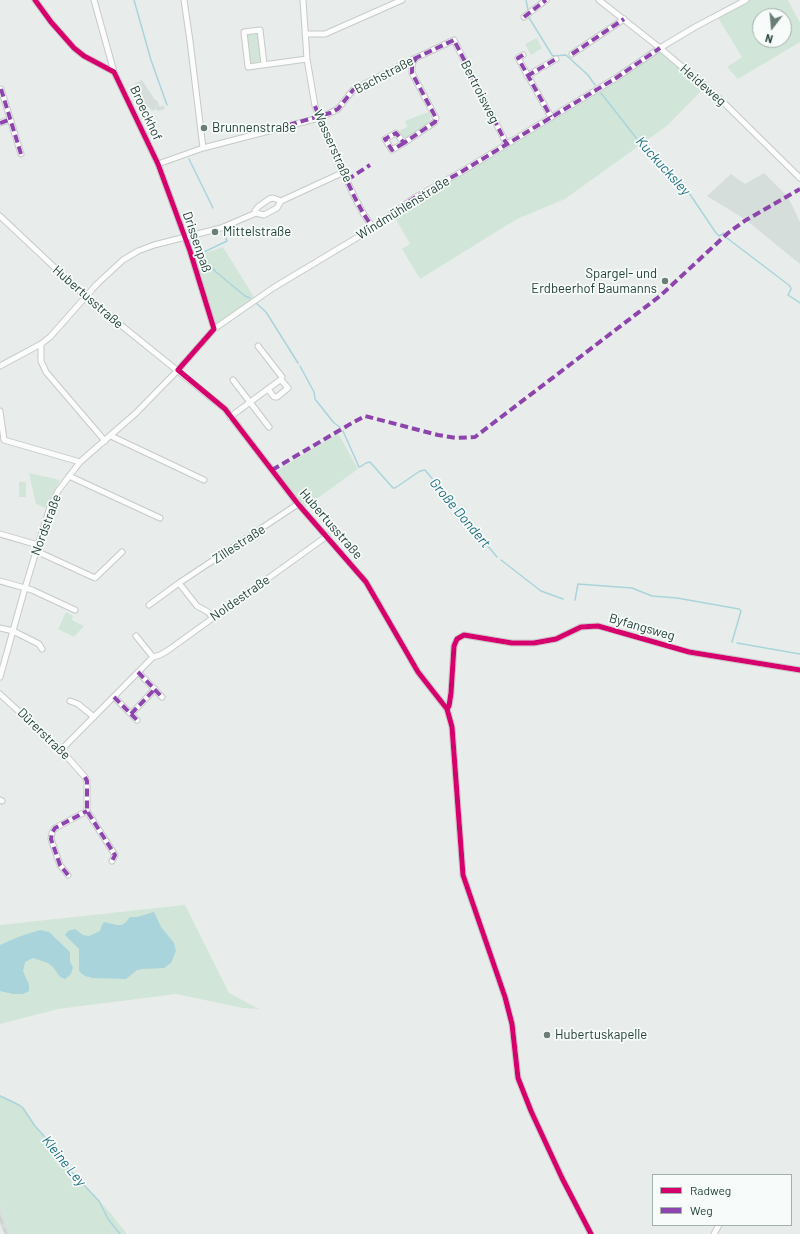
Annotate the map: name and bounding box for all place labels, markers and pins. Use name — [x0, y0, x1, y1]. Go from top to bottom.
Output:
place label: Brunnenstraße — [212, 120, 296, 136]
marker: Brunnenstraße — [199, 123, 209, 133]
place label: Mittelstraße — [223, 224, 291, 240]
marker: Mittelstraße — [210, 227, 220, 237]
place label: Spargel- und Erdbeerhof Baumanns — [531, 266, 657, 297]
marker: Spargel- und Erdbeerhof Baumanns — [660, 276, 670, 286]
place label: Hubertuskapelle — [555, 1027, 647, 1043]
marker: Hubertuskapelle — [542, 1030, 552, 1040]

